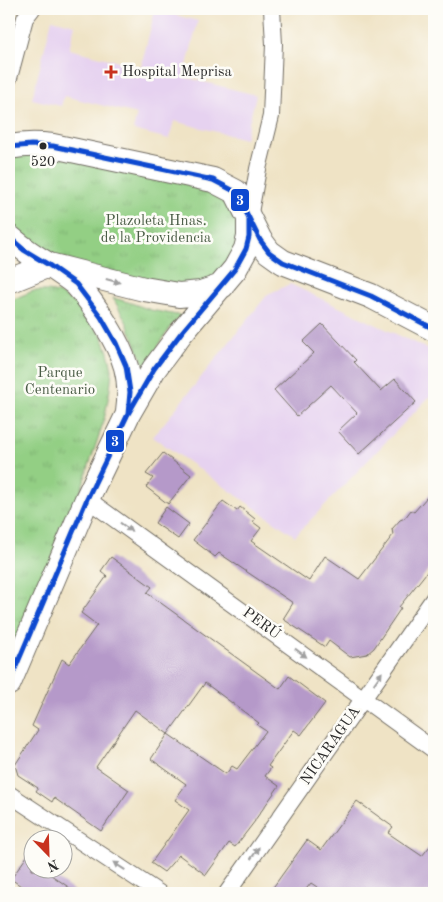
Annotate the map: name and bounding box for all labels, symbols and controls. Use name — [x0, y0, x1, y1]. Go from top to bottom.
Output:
marker: Hospital Meprisa — [104, 65, 118, 79]
place label: Hospital Meprisa — [122, 65, 232, 80]
marker: 520 — [38, 141, 48, 151]
place label: 520 — [31, 155, 55, 169]
line badge: 3 — [230, 188, 250, 212]
text: 3 — [236, 194, 244, 208]
park label: Plazoleta Hnas. de la Providencia — [101, 214, 212, 246]
one-way arrow — [106, 277, 121, 285]
park label: Parque Centenario — [25, 366, 95, 398]
line badge: 3 — [105, 429, 125, 453]
text: 3 — [111, 435, 119, 449]
one-way arrow — [119, 522, 133, 532]
street label: PERÚ — [239, 602, 285, 643]
one-way arrow — [294, 648, 308, 658]
one-way arrow — [373, 671, 383, 684]
street label: NICARAGUA — [298, 704, 364, 788]
north arrow — [22, 830, 72, 880]
one-way arrow — [250, 847, 260, 860]
text: N — [45, 857, 60, 874]
one-way arrow — [112, 862, 125, 871]

